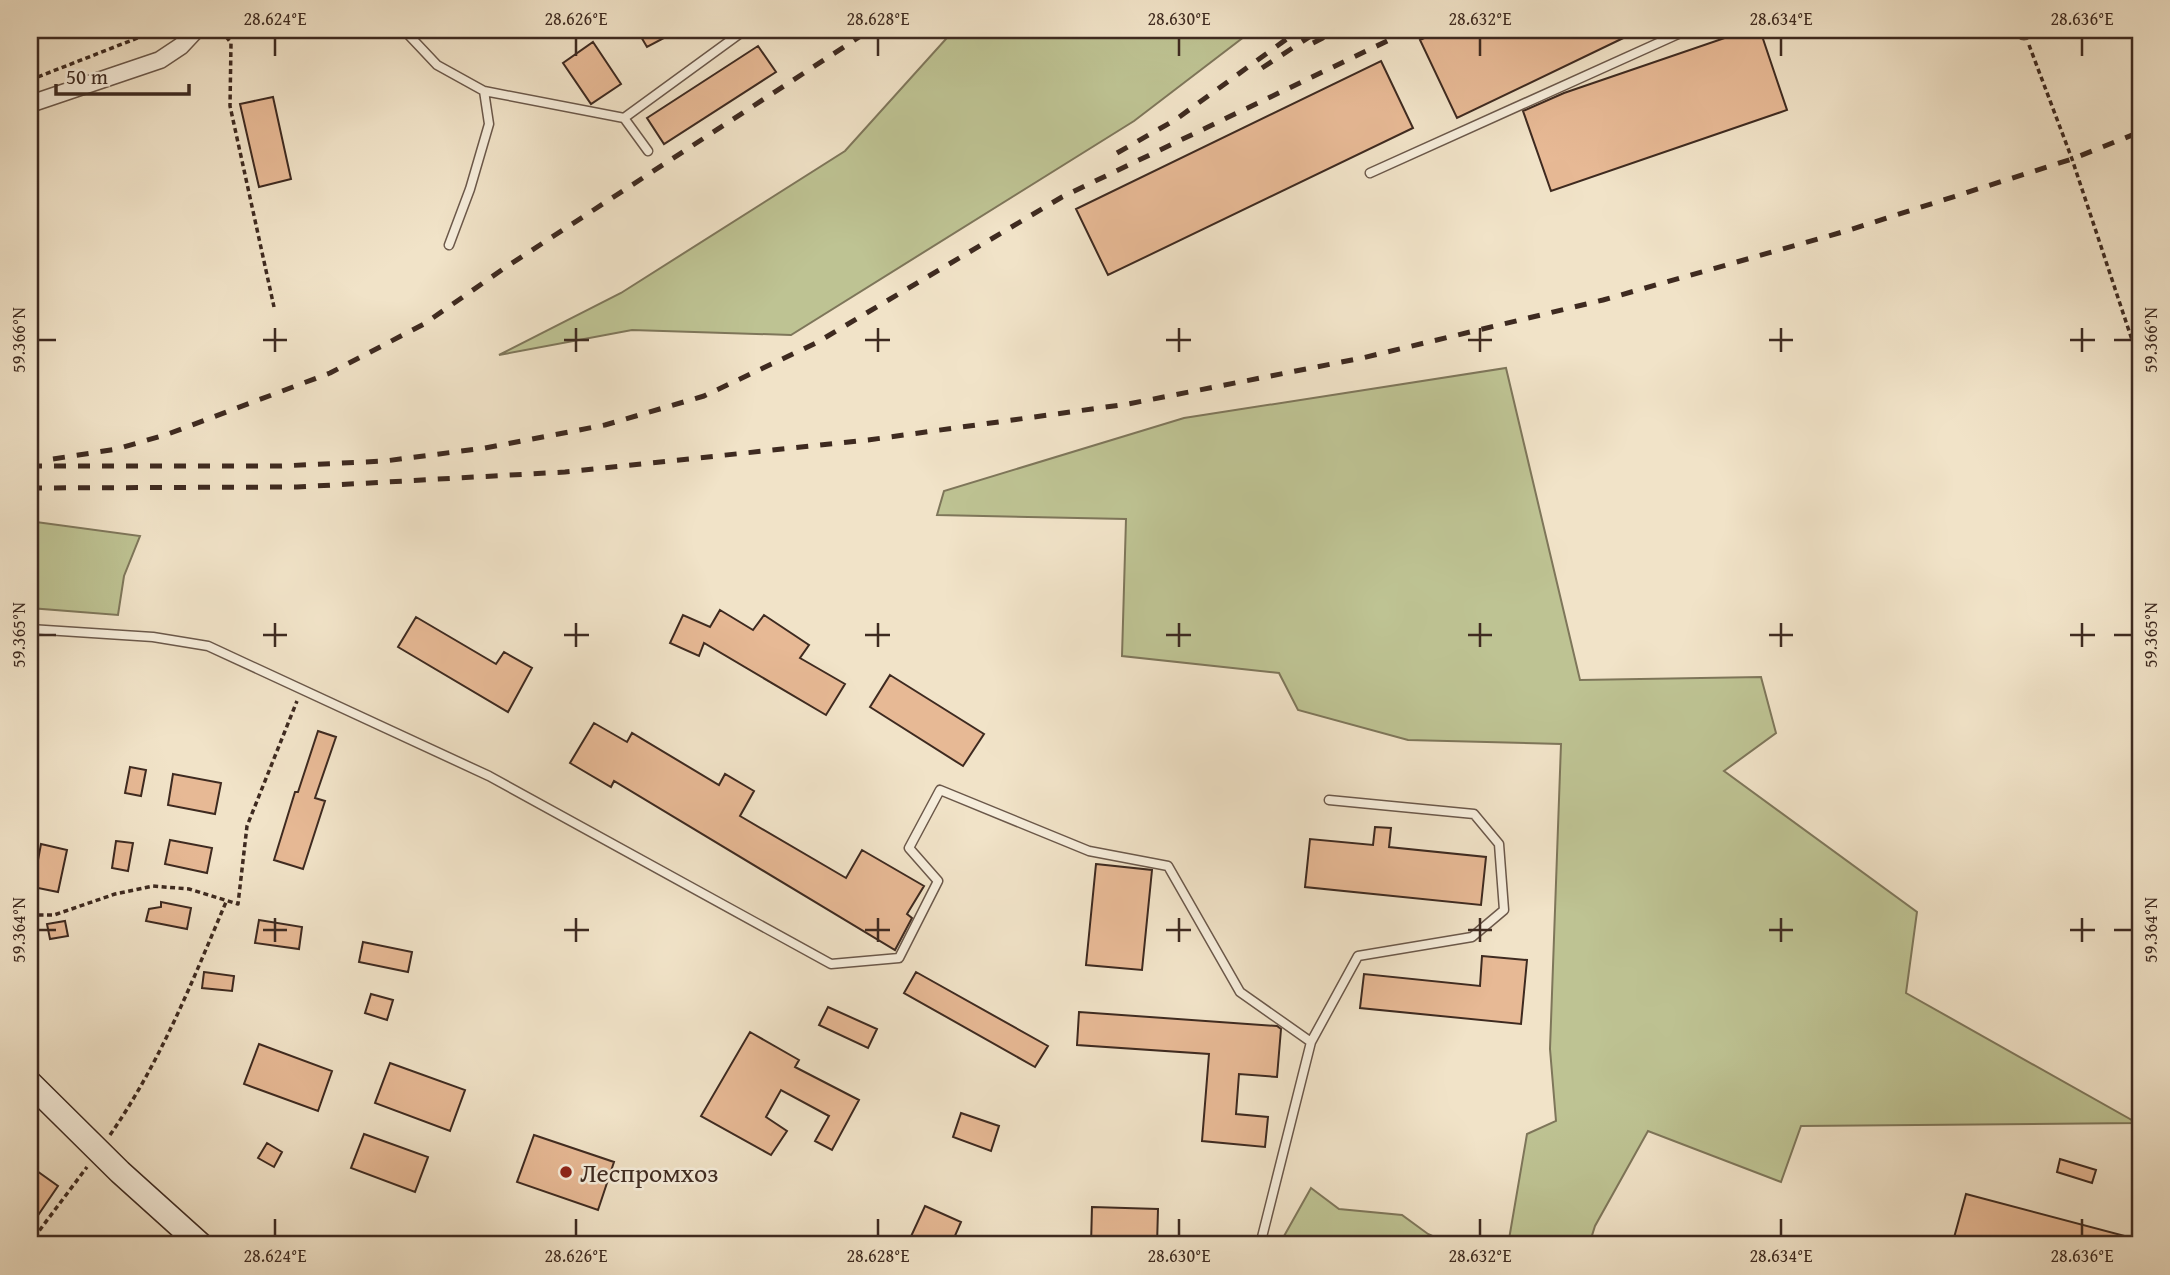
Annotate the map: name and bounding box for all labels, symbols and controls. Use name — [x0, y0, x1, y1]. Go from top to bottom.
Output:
text: 28.624°E — [243, 5, 307, 32]
text: 28.626°E — [544, 5, 608, 32]
text: 28.628°E — [846, 5, 910, 32]
text: 28.630°E — [1147, 5, 1211, 32]
text: 28.632°E — [1448, 5, 1512, 32]
text: 28.634°E — [1749, 5, 1813, 32]
text: 28.636°E — [2050, 5, 2114, 32]
scale bar — [56, 52, 189, 96]
text: 50 m — [66, 61, 108, 92]
text: 59.366°N — [5, 307, 32, 373]
text: 59.366°N — [2137, 307, 2164, 373]
text: 59.365°N — [5, 602, 32, 668]
text: 59.365°N — [2137, 602, 2164, 668]
text: 59.364°N — [5, 897, 32, 963]
text: 59.364°N — [2137, 897, 2164, 963]
place label: Леспромхоз — [580, 1153, 719, 1192]
marker: Леспромхоз — [558, 1164, 574, 1180]
text: 28.624°E — [243, 1242, 307, 1269]
text: 28.626°E — [544, 1242, 608, 1269]
text: 28.628°E — [846, 1242, 910, 1269]
text: 28.630°E — [1147, 1242, 1211, 1269]
text: 28.632°E — [1448, 1242, 1512, 1269]
text: 28.634°E — [1749, 1242, 1813, 1269]
text: 28.636°E — [2050, 1242, 2114, 1269]

